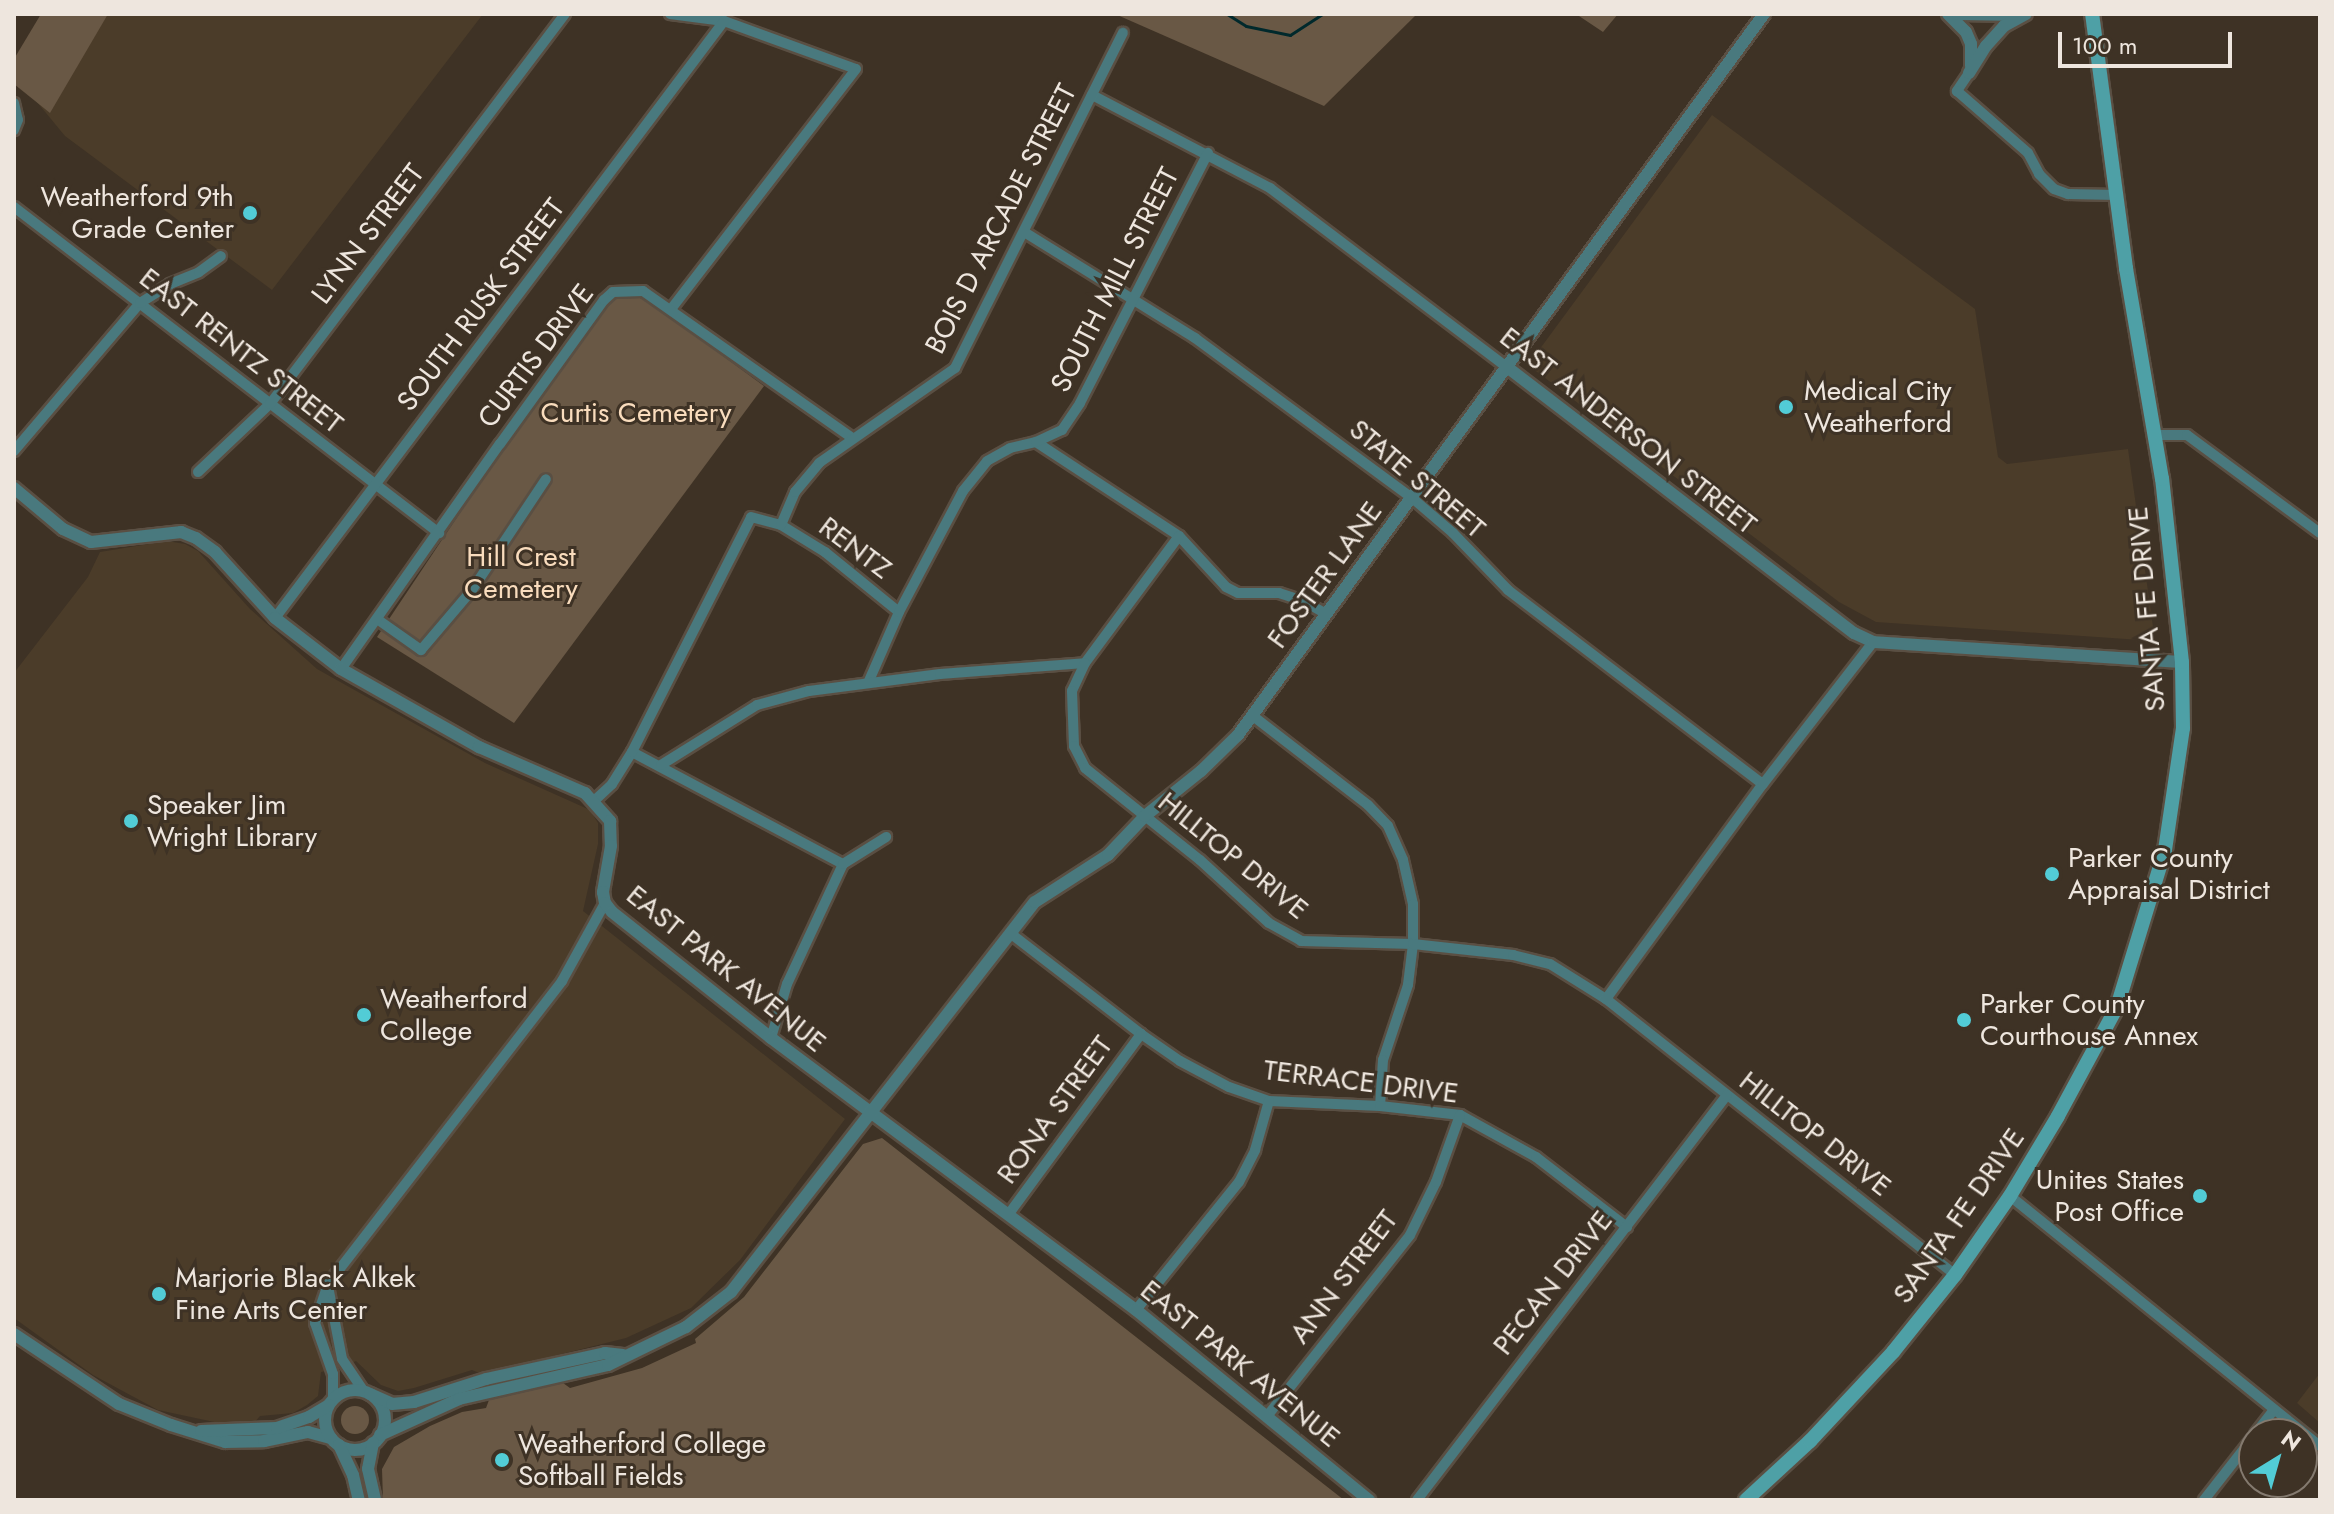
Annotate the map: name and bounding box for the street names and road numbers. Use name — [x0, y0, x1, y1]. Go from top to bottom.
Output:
street label: BOIS D ARCADE STREET — [918, 79, 1084, 359]
street label: LYNN STREET — [305, 158, 431, 310]
street label: SOUTH MILL STREET — [1044, 162, 1186, 398]
street label: SOUTH RUSK STREET — [390, 192, 572, 418]
street label: EAST RENTZ STREET — [133, 261, 349, 441]
street label: CURTIS DRIVE — [471, 277, 601, 435]
street label: EAST ANDERSON STREET — [1493, 320, 1763, 542]
street label: STATE STREET — [1342, 413, 1492, 545]
street label: FOSTER LANE — [1261, 495, 1389, 655]
street label: SANTA FE DRIVE — [2121, 505, 2173, 713]
street label: RENTZ — [812, 510, 898, 586]
street label: HILLTOP DRIVE — [1151, 785, 1315, 927]
street label: EAST PARK AVENUE — [620, 878, 832, 1060]
street label: RONA STREET — [990, 1030, 1120, 1190]
street label: TERRACE DRIVE — [1262, 1053, 1460, 1111]
street label: HILLTOP DRIVE — [1733, 1064, 1897, 1204]
street label: SANTA FE DRIVE — [1886, 1122, 2032, 1310]
street label: ANN STREET — [1283, 1204, 1405, 1350]
street label: PECAN DRIVE — [1486, 1204, 1620, 1362]
street label: EAST PARK AVENUE — [1134, 1273, 1346, 1455]

